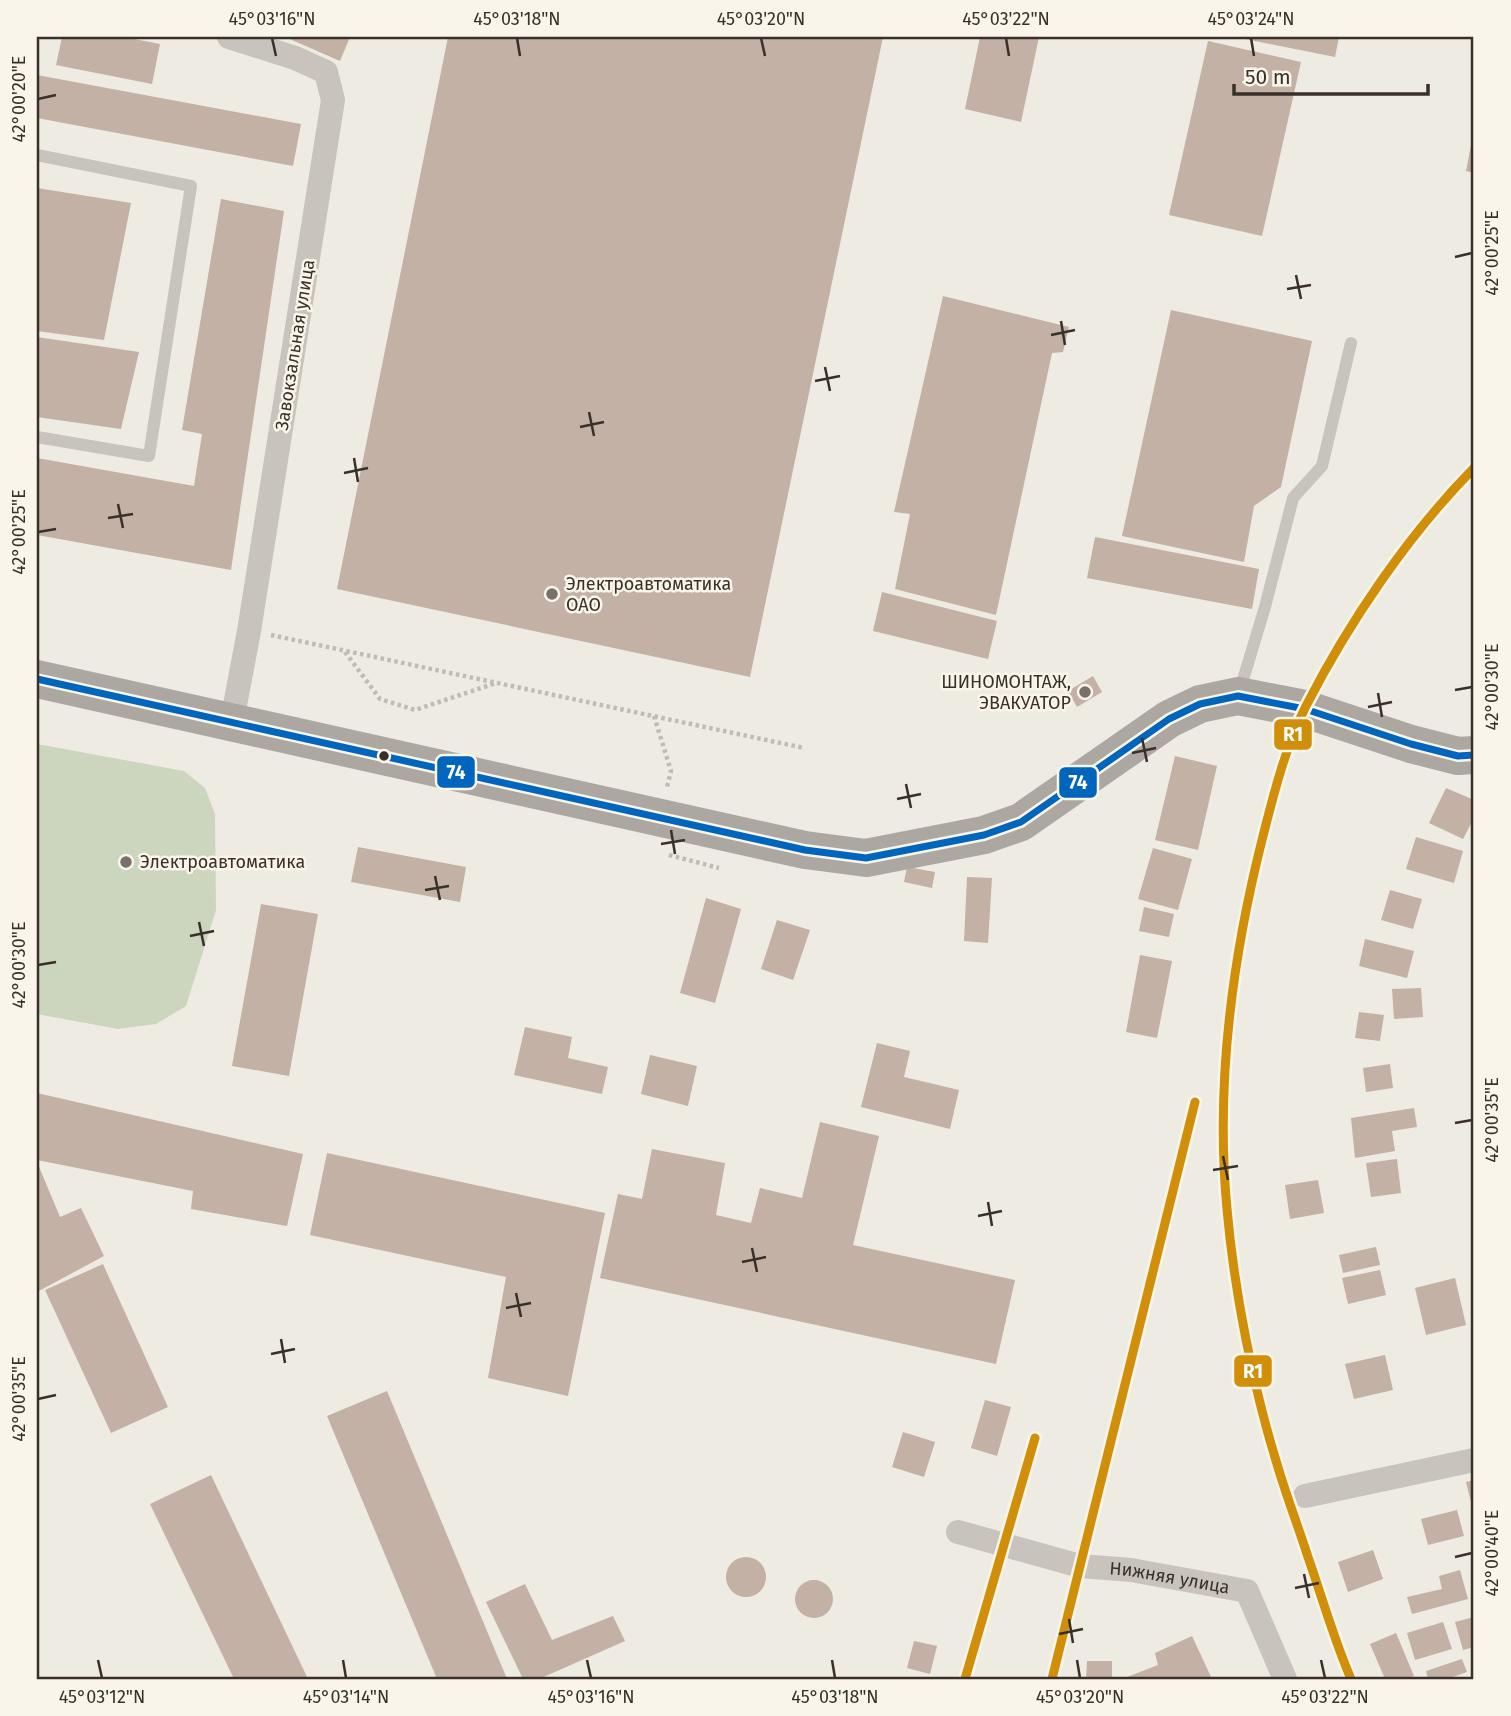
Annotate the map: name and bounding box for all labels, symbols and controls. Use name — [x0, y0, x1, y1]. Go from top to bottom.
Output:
text: 45°03'16"N — [229, 8, 315, 30]
text: 45°03'18"N — [473, 8, 561, 30]
text: 45°03'20"N — [717, 8, 805, 30]
text: 45°03'22"N — [962, 8, 1050, 30]
text: 45°03'24"N — [1207, 8, 1295, 30]
scale bar — [1234, 52, 1429, 96]
text: 42°00'20"E — [8, 56, 30, 142]
text: 50 m — [1245, 64, 1291, 90]
text: 42°00'25"E — [1481, 210, 1503, 296]
street label: Завокзальная улица — [271, 258, 319, 432]
text: 42°00'25"E — [8, 489, 30, 575]
place label: Электроавтоматика ОАО — [566, 573, 731, 616]
marker: Электроавтоматика ОАО — [544, 586, 560, 602]
text: 42°00'30"E — [1481, 643, 1503, 731]
place label: ШИНОМОНТАЖ, ЭВАКУАТОР — [941, 671, 1071, 714]
marker: ШИНОМОНТАЖ, ЭВАКУАТОР — [1077, 684, 1093, 700]
line badge: R1 — [1273, 718, 1313, 751]
text: R1 — [1283, 723, 1303, 746]
unlabelled marker — [377, 749, 391, 763]
line badge: 74 — [436, 755, 476, 789]
text: 74 — [447, 761, 466, 784]
line badge: 74 — [1058, 766, 1098, 799]
text: 74 — [1069, 771, 1088, 794]
place label: Электроавтоматика — [140, 851, 305, 873]
marker: Электроавтоматика — [118, 854, 134, 870]
text: 42°00'30"E — [8, 921, 30, 1009]
text: 42°00'35"E — [1481, 1077, 1503, 1163]
line badge: R1 — [1233, 1354, 1273, 1388]
text: 42°00'35"E — [8, 1356, 30, 1442]
text: R1 — [1243, 1360, 1263, 1383]
text: 42°00'40"E — [1481, 1510, 1503, 1596]
street label: Нижняя улица — [1109, 1557, 1231, 1599]
text: 45°03'12"N — [59, 1686, 145, 1708]
text: 45°03'14"N — [303, 1686, 389, 1708]
text: 45°03'16"N — [548, 1686, 634, 1708]
text: 45°03'18"N — [791, 1686, 879, 1708]
text: 45°03'20"N — [1036, 1686, 1124, 1708]
text: 45°03'22"N — [1281, 1686, 1369, 1708]

